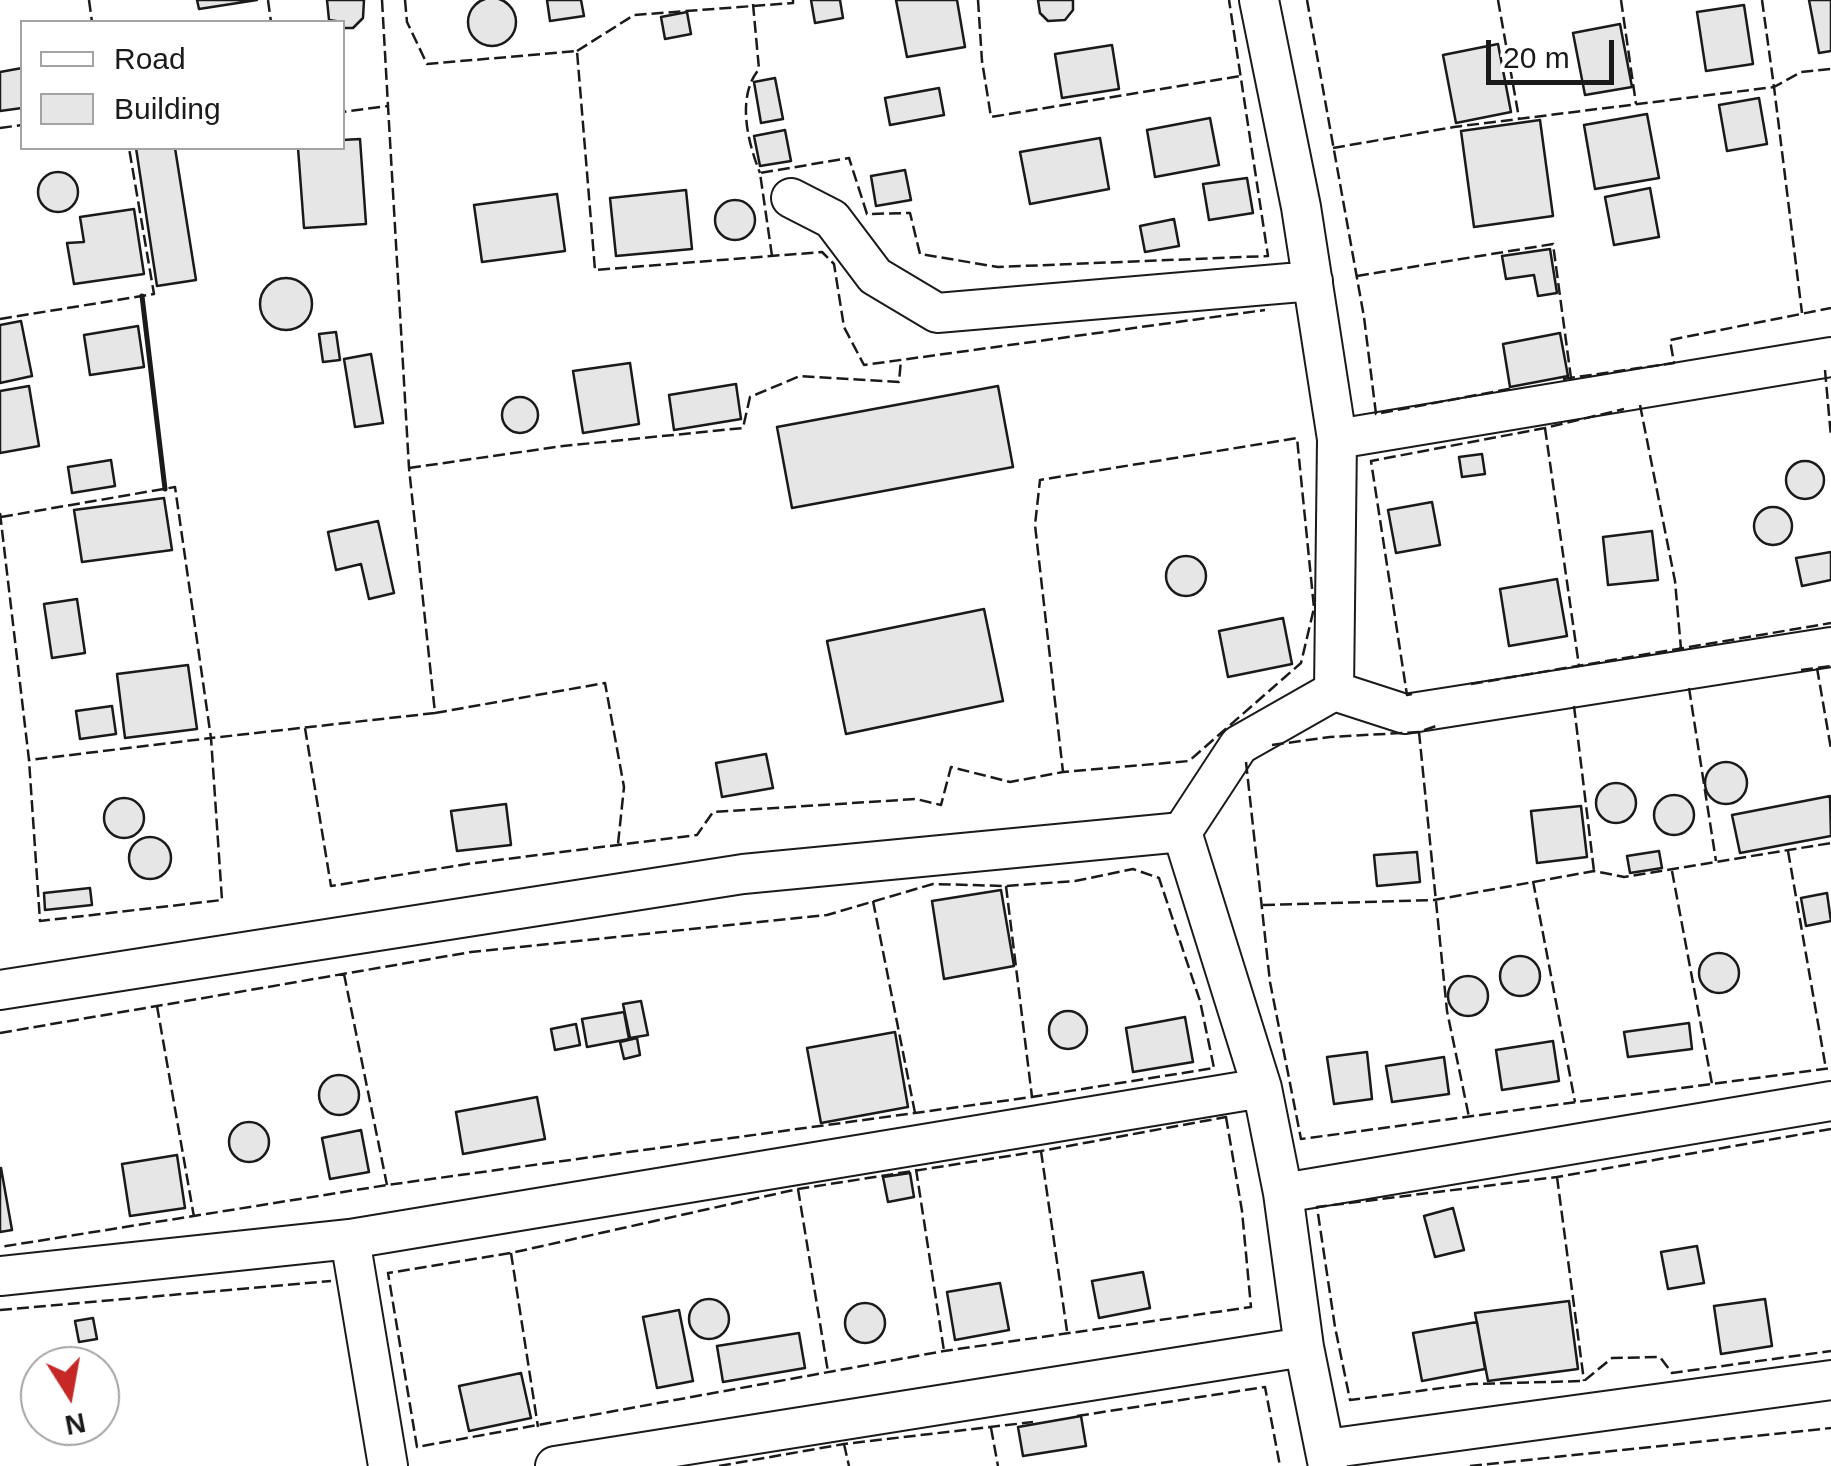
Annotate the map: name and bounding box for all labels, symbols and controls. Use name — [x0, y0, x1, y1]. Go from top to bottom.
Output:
legend — [20, 20, 345, 150]
scale bar — [1491, 20, 1618, 82]
text: 20 m — [1503, 41, 1570, 74]
text: Road — [114, 42, 186, 75]
text: Building — [114, 92, 221, 125]
north arrow — [20, 1346, 120, 1446]
text: N — [63, 1407, 88, 1441]

